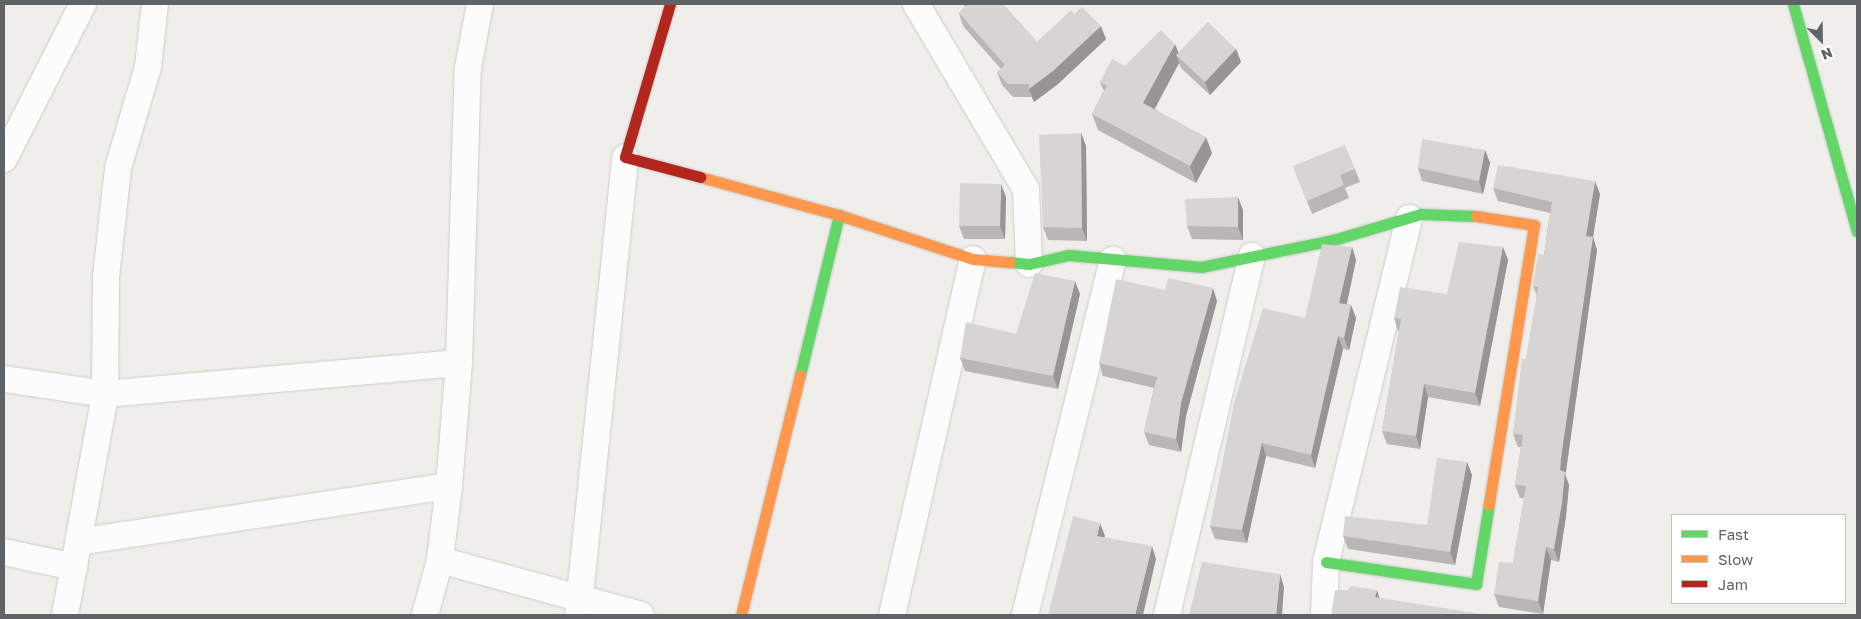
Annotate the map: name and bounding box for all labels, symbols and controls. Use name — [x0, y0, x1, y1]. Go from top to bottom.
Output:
north arrow — [1796, 15, 1846, 65]
text: N — [1819, 44, 1835, 64]
legend — [1671, 514, 1846, 604]
text: Fast — [1718, 525, 1749, 543]
text: Slow — [1718, 550, 1753, 568]
text: Jam — [1718, 575, 1748, 593]

